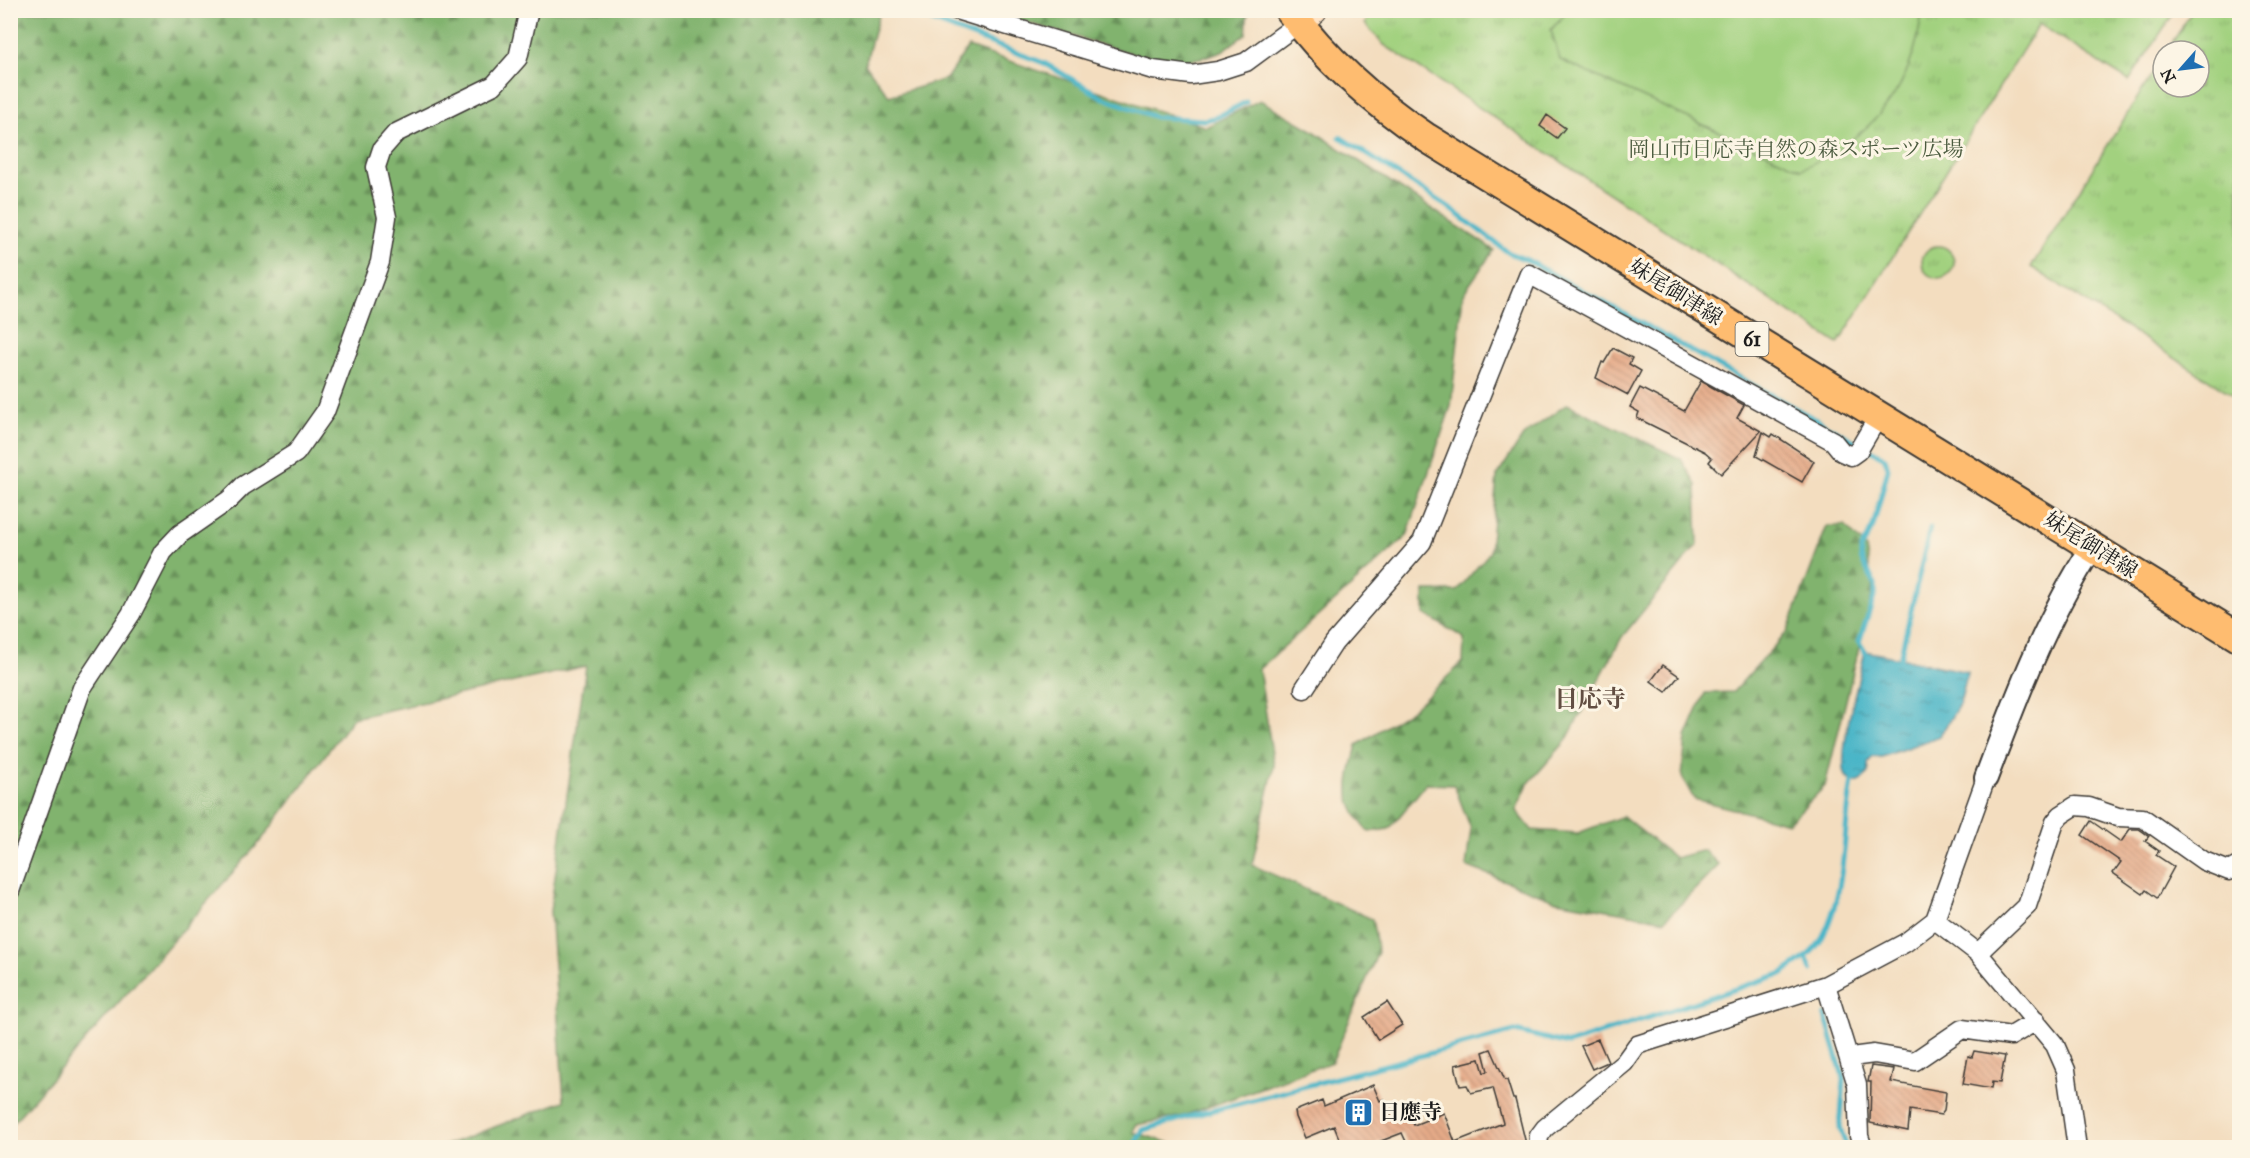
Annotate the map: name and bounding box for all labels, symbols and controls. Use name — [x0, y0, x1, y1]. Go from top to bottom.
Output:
north arrow — [2151, 39, 2211, 99]
text: N — [2156, 65, 2180, 86]
park label: 岡山市日応寺自然の森スポーツ広場 — [1628, 136, 1964, 162]
street label: 妹尾御津線 — [1625, 253, 1727, 331]
road number: 61 — [1736, 322, 1768, 356]
street label: 妹尾御津線 — [2040, 506, 2142, 584]
district label: 日応寺 — [1554, 684, 1626, 714]
building icon: 日應寺 — [1342, 1096, 1374, 1128]
place label: 日應寺 — [1379, 1099, 1442, 1125]

